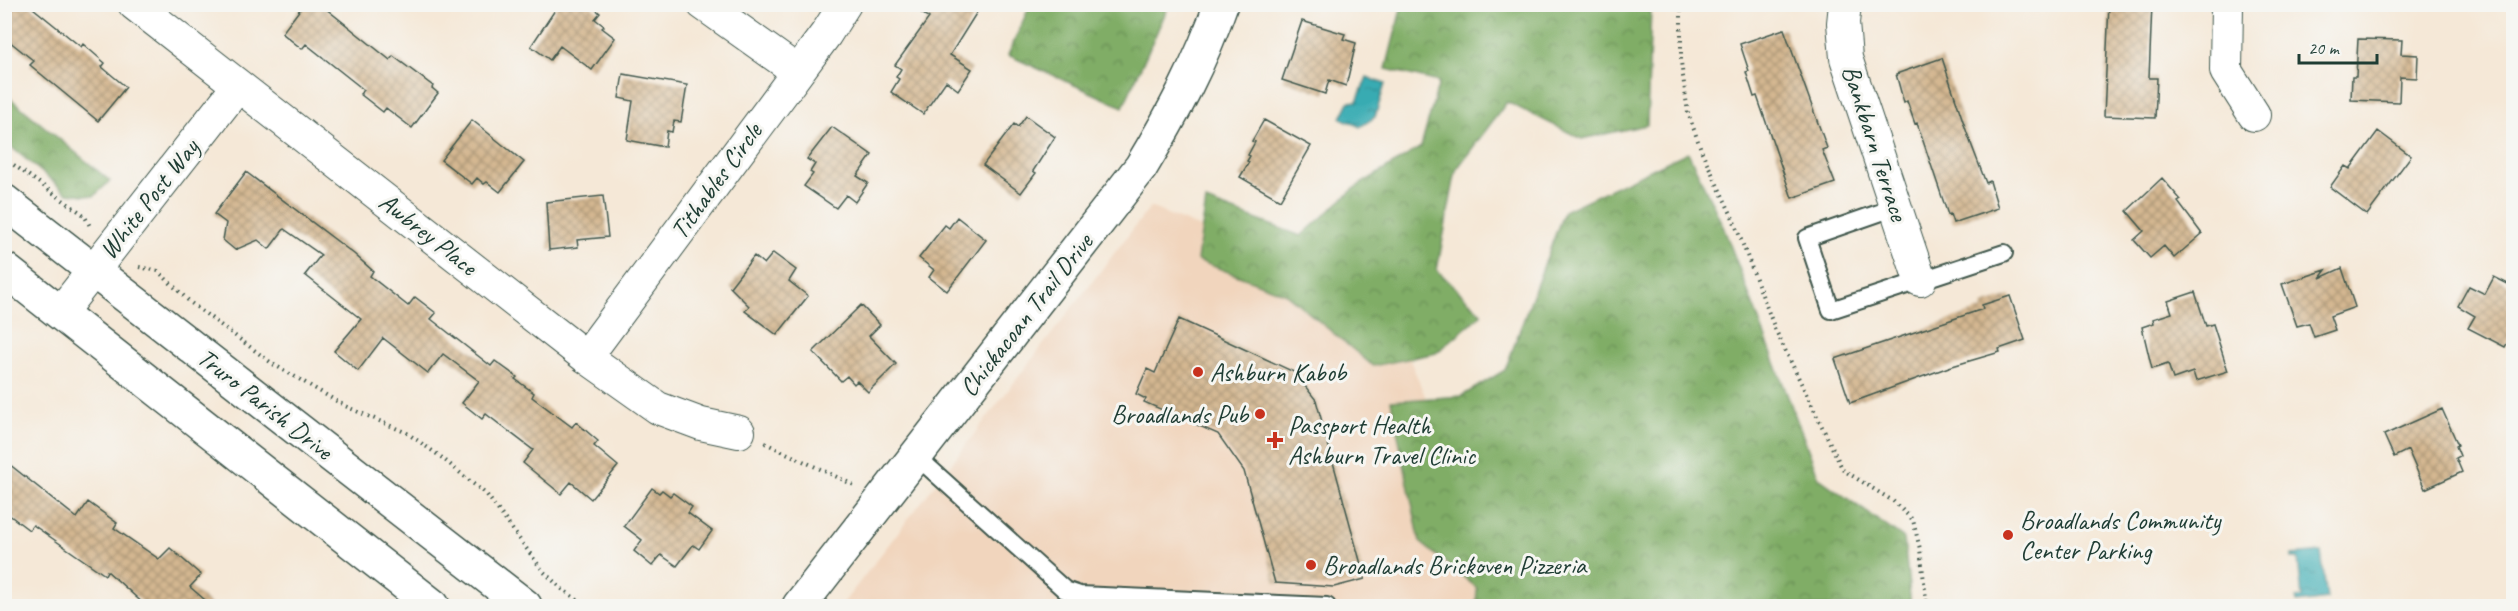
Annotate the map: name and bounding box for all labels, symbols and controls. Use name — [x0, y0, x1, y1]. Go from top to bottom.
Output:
scale bar — [2299, 27, 2377, 65]
text: 20 m — [2308, 37, 2341, 59]
street label: Bankbarn Terrace — [1834, 61, 1916, 226]
street label: Tithables Circle — [663, 115, 770, 246]
street label: White Post Way — [92, 131, 207, 266]
street label: Awbrey Place — [372, 185, 485, 284]
street label: Chickacoan Trail Drive — [952, 226, 1101, 403]
street label: Truro Parish Drive — [191, 341, 341, 468]
place label: Ashburn Kabob — [1210, 356, 1348, 389]
marker: Ashburn Kabob — [1191, 365, 1205, 379]
place label: Broadlands Pub — [1111, 398, 1250, 431]
marker: Broadlands Pub — [1253, 407, 1267, 421]
place label: Passport Health Ashburn Travel Clinic — [1288, 409, 1476, 472]
marker: Passport Health Ashburn Travel Clinic — [1266, 431, 1284, 449]
place label: Broadlands Community Center Parking — [2020, 504, 2223, 567]
marker: Broadlands Community Center Parking — [2001, 528, 2015, 542]
place label: Broadlands Brickoven Pizzeria — [1323, 549, 1588, 582]
marker: Broadlands Brickoven Pizzeria — [1304, 558, 1318, 572]

